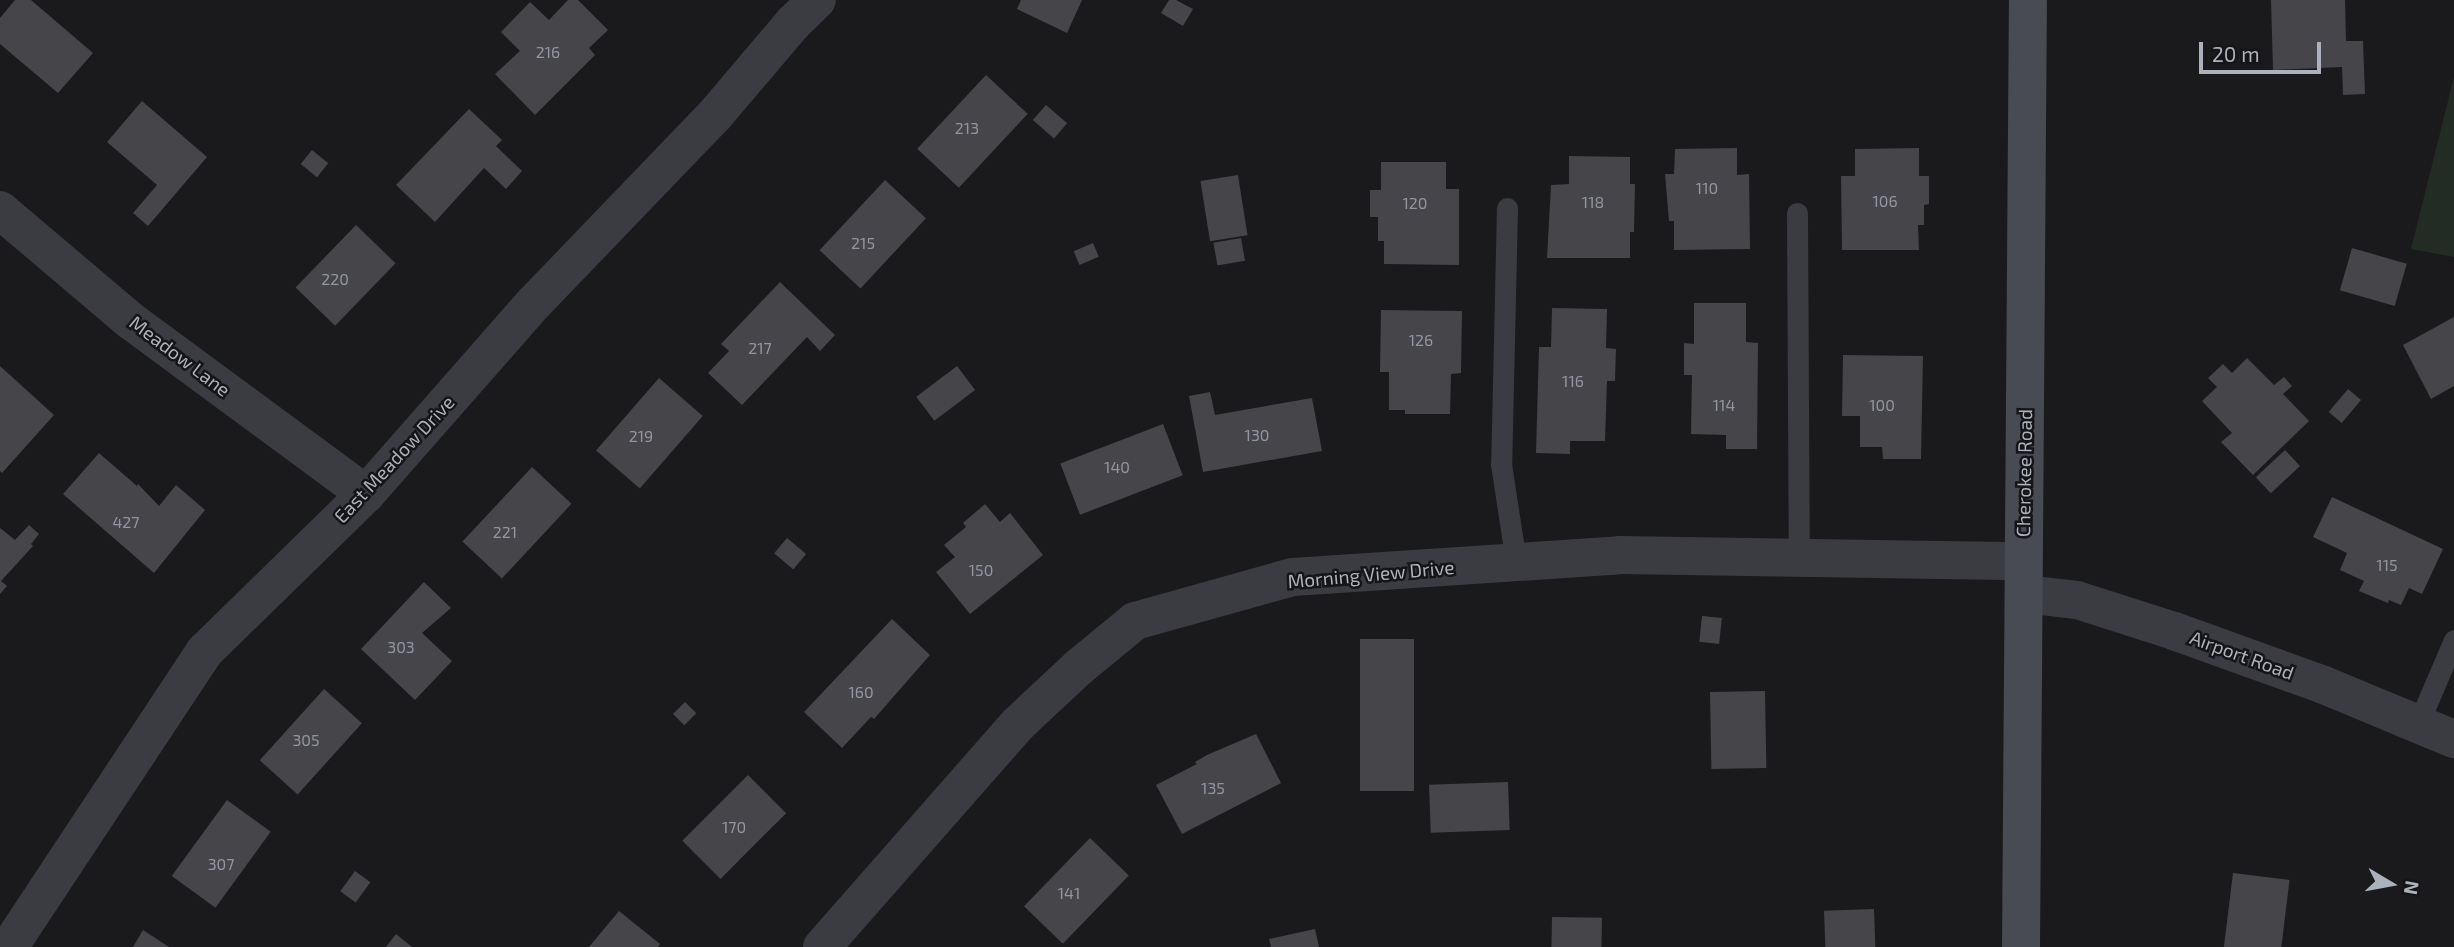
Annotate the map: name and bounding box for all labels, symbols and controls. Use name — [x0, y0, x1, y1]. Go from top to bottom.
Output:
scale bar — [2202, 28, 2324, 72]
text: 20 m — [2212, 41, 2260, 66]
house number: 216 — [536, 42, 560, 62]
house number: 213 — [955, 118, 979, 138]
house number: 110 — [1696, 178, 1718, 198]
house number: 106 — [1872, 191, 1898, 211]
house number: 118 — [1582, 192, 1604, 212]
house number: 120 — [1402, 193, 1428, 213]
house number: 215 — [851, 233, 875, 253]
house number: 220 — [321, 269, 349, 289]
street label: Meadow Lane — [125, 311, 235, 401]
house number: 126 — [1409, 330, 1433, 350]
house number: 217 — [748, 338, 772, 358]
house number: 116 — [1562, 371, 1584, 391]
street label: East Meadow Drive — [329, 390, 459, 528]
house number: 114 — [1713, 395, 1735, 415]
house number: 100 — [1869, 395, 1895, 415]
street label: Cherokee Road — [2011, 409, 2037, 537]
house number: 130 — [1245, 425, 1269, 445]
house number: 219 — [629, 426, 653, 446]
house number: 140 — [1104, 457, 1130, 477]
house number: 427 — [112, 512, 140, 532]
house number: 221 — [493, 522, 517, 542]
street label: Morning View Drive — [1286, 555, 1456, 593]
house number: 115 — [2376, 555, 2398, 575]
house number: 150 — [969, 560, 993, 580]
street label: Airport Road — [2187, 626, 2297, 684]
house number: 303 — [387, 637, 415, 657]
house number: 160 — [848, 682, 874, 702]
house number: 305 — [292, 730, 320, 750]
house number: 135 — [1201, 778, 1225, 798]
house number: 170 — [722, 817, 746, 837]
north arrow — [2356, 849, 2426, 919]
house number: 307 — [208, 854, 234, 874]
text: N — [2400, 879, 2425, 896]
house number: 141 — [1058, 883, 1080, 903]

